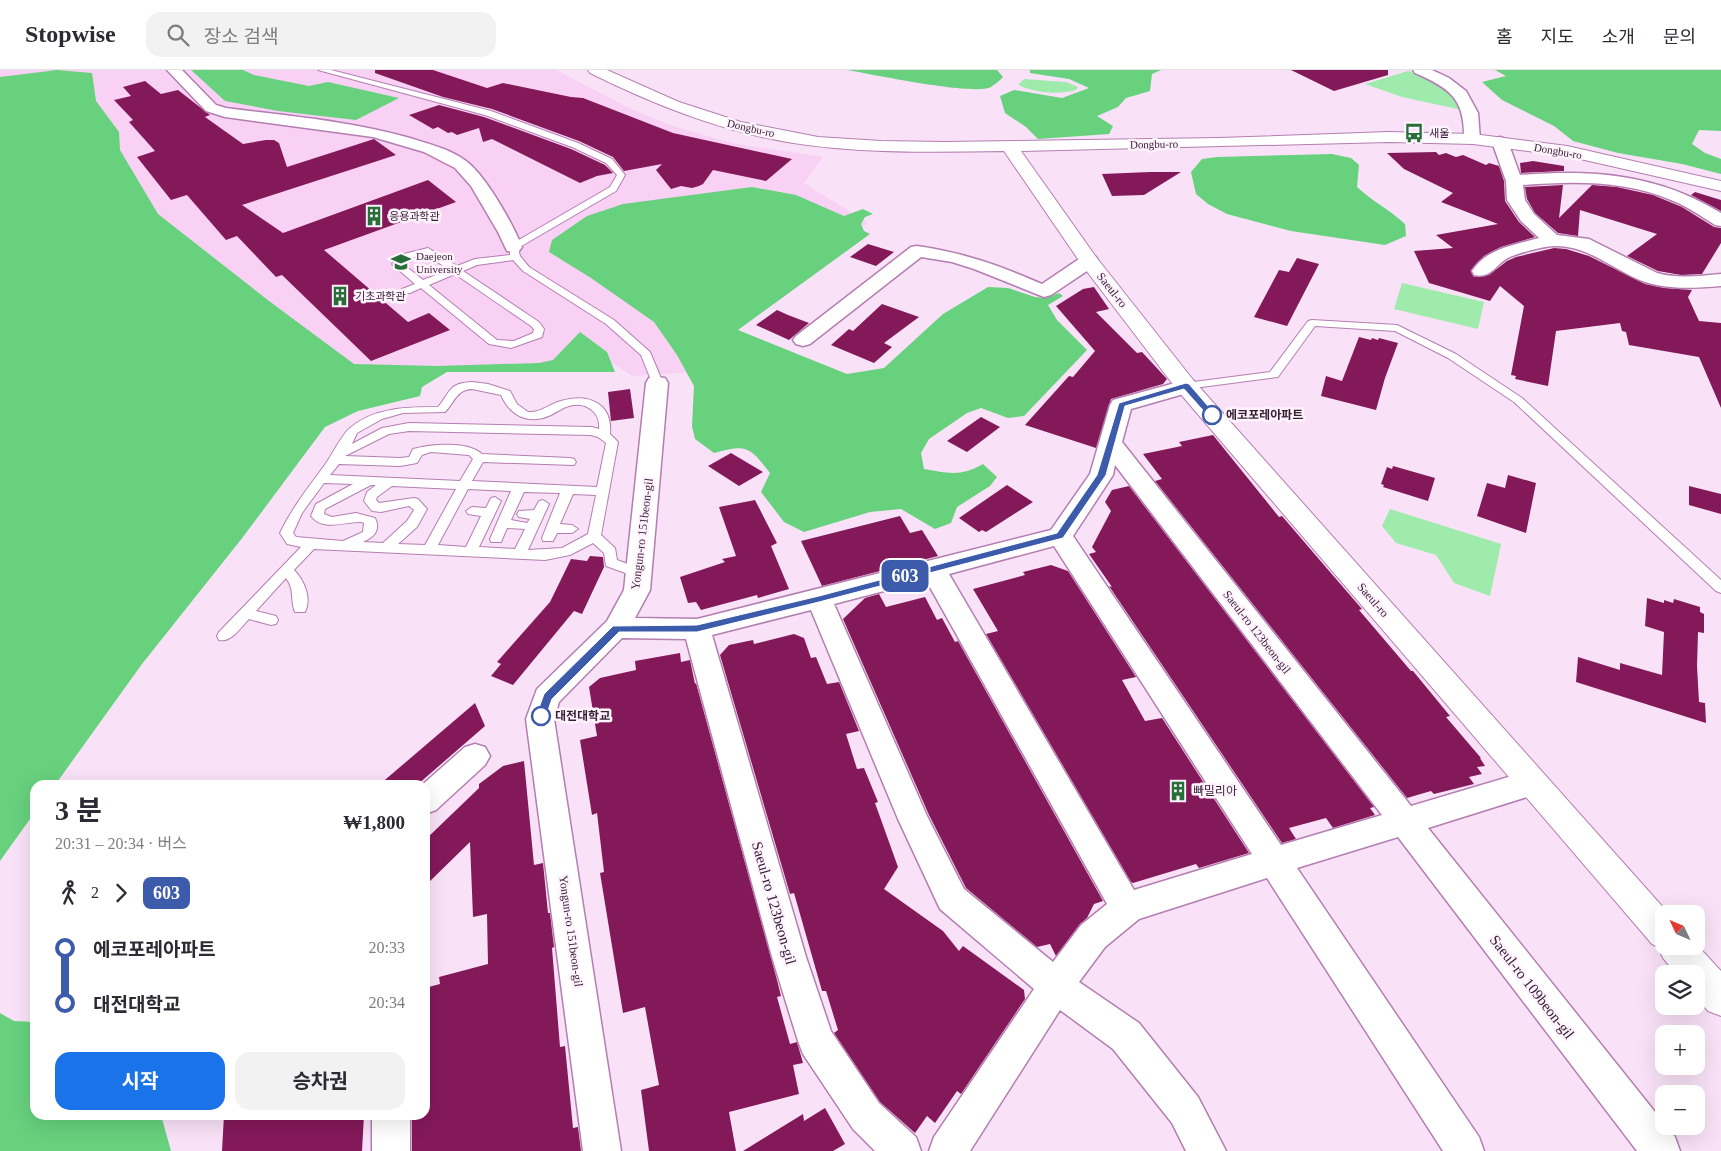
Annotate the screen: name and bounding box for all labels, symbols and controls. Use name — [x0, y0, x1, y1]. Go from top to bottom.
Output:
search box — [146, 12, 496, 57]
text: Stopwise — [25, 21, 116, 47]
icon: search — [164, 21, 192, 49]
text: 장소 검색 — [204, 26, 278, 47]
text: 홈 — [1496, 27, 1513, 47]
text: 지도 — [1541, 27, 1574, 47]
text: 소개 — [1602, 27, 1635, 47]
text: 문의 — [1663, 27, 1696, 47]
street label: Dongbu-ro — [726, 117, 776, 139]
bus stop icon: 새울 — [1403, 122, 1425, 144]
place label: 새울 — [1429, 127, 1449, 139]
street label: Dongbu-ro — [1130, 138, 1179, 150]
street label: Dongbu-ro — [1533, 141, 1583, 161]
building icon: 응용과학관 — [363, 205, 385, 227]
place label: 응용과학관 — [389, 210, 440, 222]
place label: Daejeon University — [416, 250, 463, 275]
school or university icon: Daejeon University — [390, 251, 412, 273]
street label: Saeul-ro — [1094, 270, 1130, 310]
building icon: 기초과학관 — [329, 285, 351, 307]
place label: 기초과학관 — [355, 290, 406, 302]
marker: 에코포레아파트 — [1202, 405, 1222, 425]
place label: 에코포레아파트 — [1226, 408, 1303, 422]
street label: Yongun-ro 151beon-gil — [628, 477, 656, 591]
line badge: 603 — [876, 560, 934, 592]
text: 603 — [892, 566, 919, 586]
street label: Saeul-ro — [1354, 580, 1392, 620]
street label: Saeul-ro 123beon-gil — [1220, 588, 1294, 677]
marker: 대전대학교 — [531, 706, 551, 726]
place label: 대전대학교 — [555, 709, 610, 723]
building icon: 빠밀리아 — [1167, 780, 1189, 802]
place label: 빠밀리아 — [1193, 784, 1237, 798]
text: 3 분 — [55, 795, 102, 826]
text: ₩1,800 — [343, 812, 405, 833]
text: 20:31 – 20:34 · 버스 — [55, 835, 187, 852]
street label: Saeul-ro 123beon-gil — [749, 840, 799, 966]
street label: Yongun-ro 151beon-gil — [556, 874, 586, 988]
icon: walk — [55, 879, 83, 907]
icon: forward — [107, 879, 135, 907]
text: 603 — [153, 883, 180, 903]
text: 2 — [91, 884, 99, 901]
north arrow — [1655, 905, 1705, 955]
map controls — [1655, 905, 1705, 1135]
street label: Saeul-ro 109beon-gil — [1487, 932, 1577, 1042]
text: 에코포레아파트 — [93, 939, 215, 960]
text: 20:33 — [369, 939, 405, 956]
button: layers — [1655, 965, 1705, 1015]
text: 대전대학교 — [93, 994, 180, 1015]
text: 20:34 — [369, 994, 405, 1011]
button: + — [1655, 1025, 1705, 1075]
button: 시작 — [55, 1052, 225, 1110]
button: 승차권 — [235, 1052, 405, 1110]
button: − — [1655, 1085, 1705, 1135]

